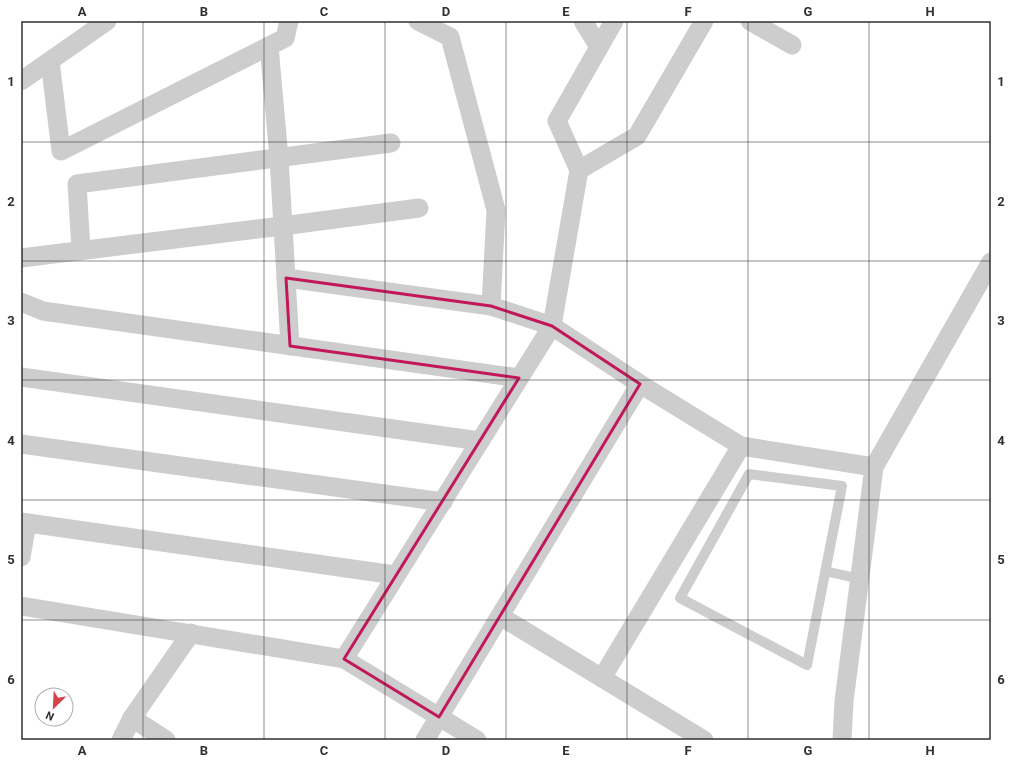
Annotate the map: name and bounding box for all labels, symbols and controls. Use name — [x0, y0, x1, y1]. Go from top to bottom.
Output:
text: A — [78, 4, 87, 19]
text: B — [200, 4, 208, 19]
text: C — [320, 4, 329, 19]
text: D — [442, 4, 450, 19]
text: E — [562, 4, 570, 19]
text: F — [684, 4, 692, 19]
text: G — [804, 4, 813, 19]
text: H — [925, 4, 935, 19]
text: 1 — [7, 74, 15, 89]
text: 1 — [997, 74, 1005, 89]
text: 2 — [7, 194, 15, 209]
text: 2 — [997, 194, 1005, 209]
text: 3 — [7, 313, 15, 328]
text: 3 — [997, 313, 1005, 328]
text: 4 — [7, 433, 15, 448]
text: 4 — [997, 433, 1005, 448]
text: 5 — [7, 552, 15, 567]
text: 5 — [997, 552, 1005, 567]
text: 6 — [7, 672, 15, 687]
text: 6 — [997, 672, 1005, 687]
north arrow — [34, 687, 74, 727]
text: N — [44, 708, 56, 723]
text: A — [78, 743, 87, 758]
text: B — [200, 743, 208, 758]
text: C — [320, 743, 329, 758]
text: D — [442, 743, 450, 758]
text: E — [562, 743, 570, 758]
text: F — [684, 743, 692, 758]
text: G — [804, 743, 813, 758]
text: H — [925, 743, 935, 758]

